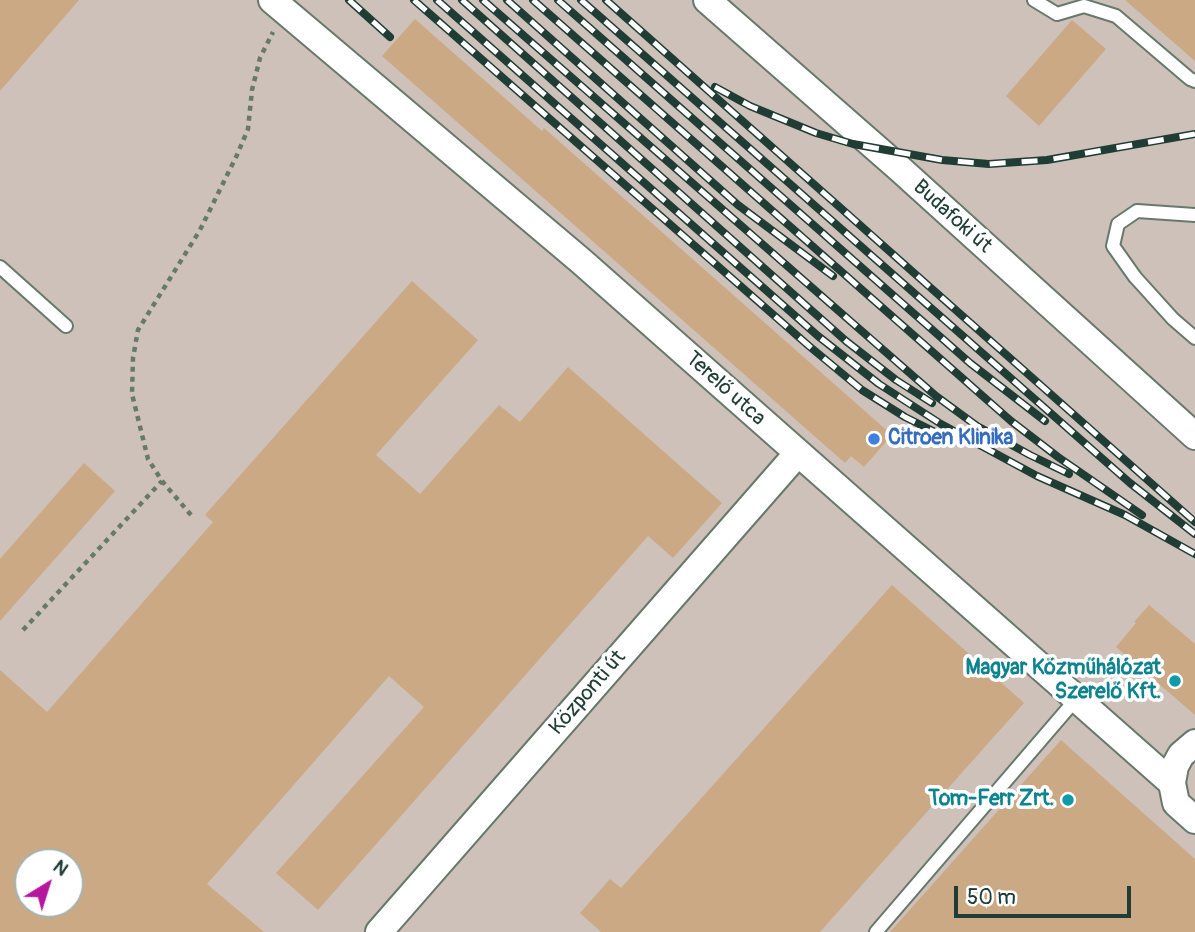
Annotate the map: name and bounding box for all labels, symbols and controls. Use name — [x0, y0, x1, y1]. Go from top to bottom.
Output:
street label: Budafoki út — [907, 175, 997, 259]
street label: Terelő utca — [680, 347, 770, 431]
place label: Citroen Klinika — [888, 426, 1013, 452]
marker: Citroen Klinika — [866, 431, 882, 447]
street label: Központi út — [544, 646, 632, 740]
place label: Magyar Közműhálózat Szerelő Kft. — [965, 656, 1161, 706]
marker: Magyar Közműhálózat Szerelő Kft. — [1167, 673, 1183, 689]
place label: Tom-Ferr Zrt. — [928, 787, 1054, 813]
marker: Tom-Ferr Zrt. — [1060, 792, 1076, 808]
north arrow — [14, 848, 84, 918]
text: N — [48, 855, 73, 881]
scale bar — [957, 872, 1134, 916]
text: 50 m — [967, 884, 1016, 911]

